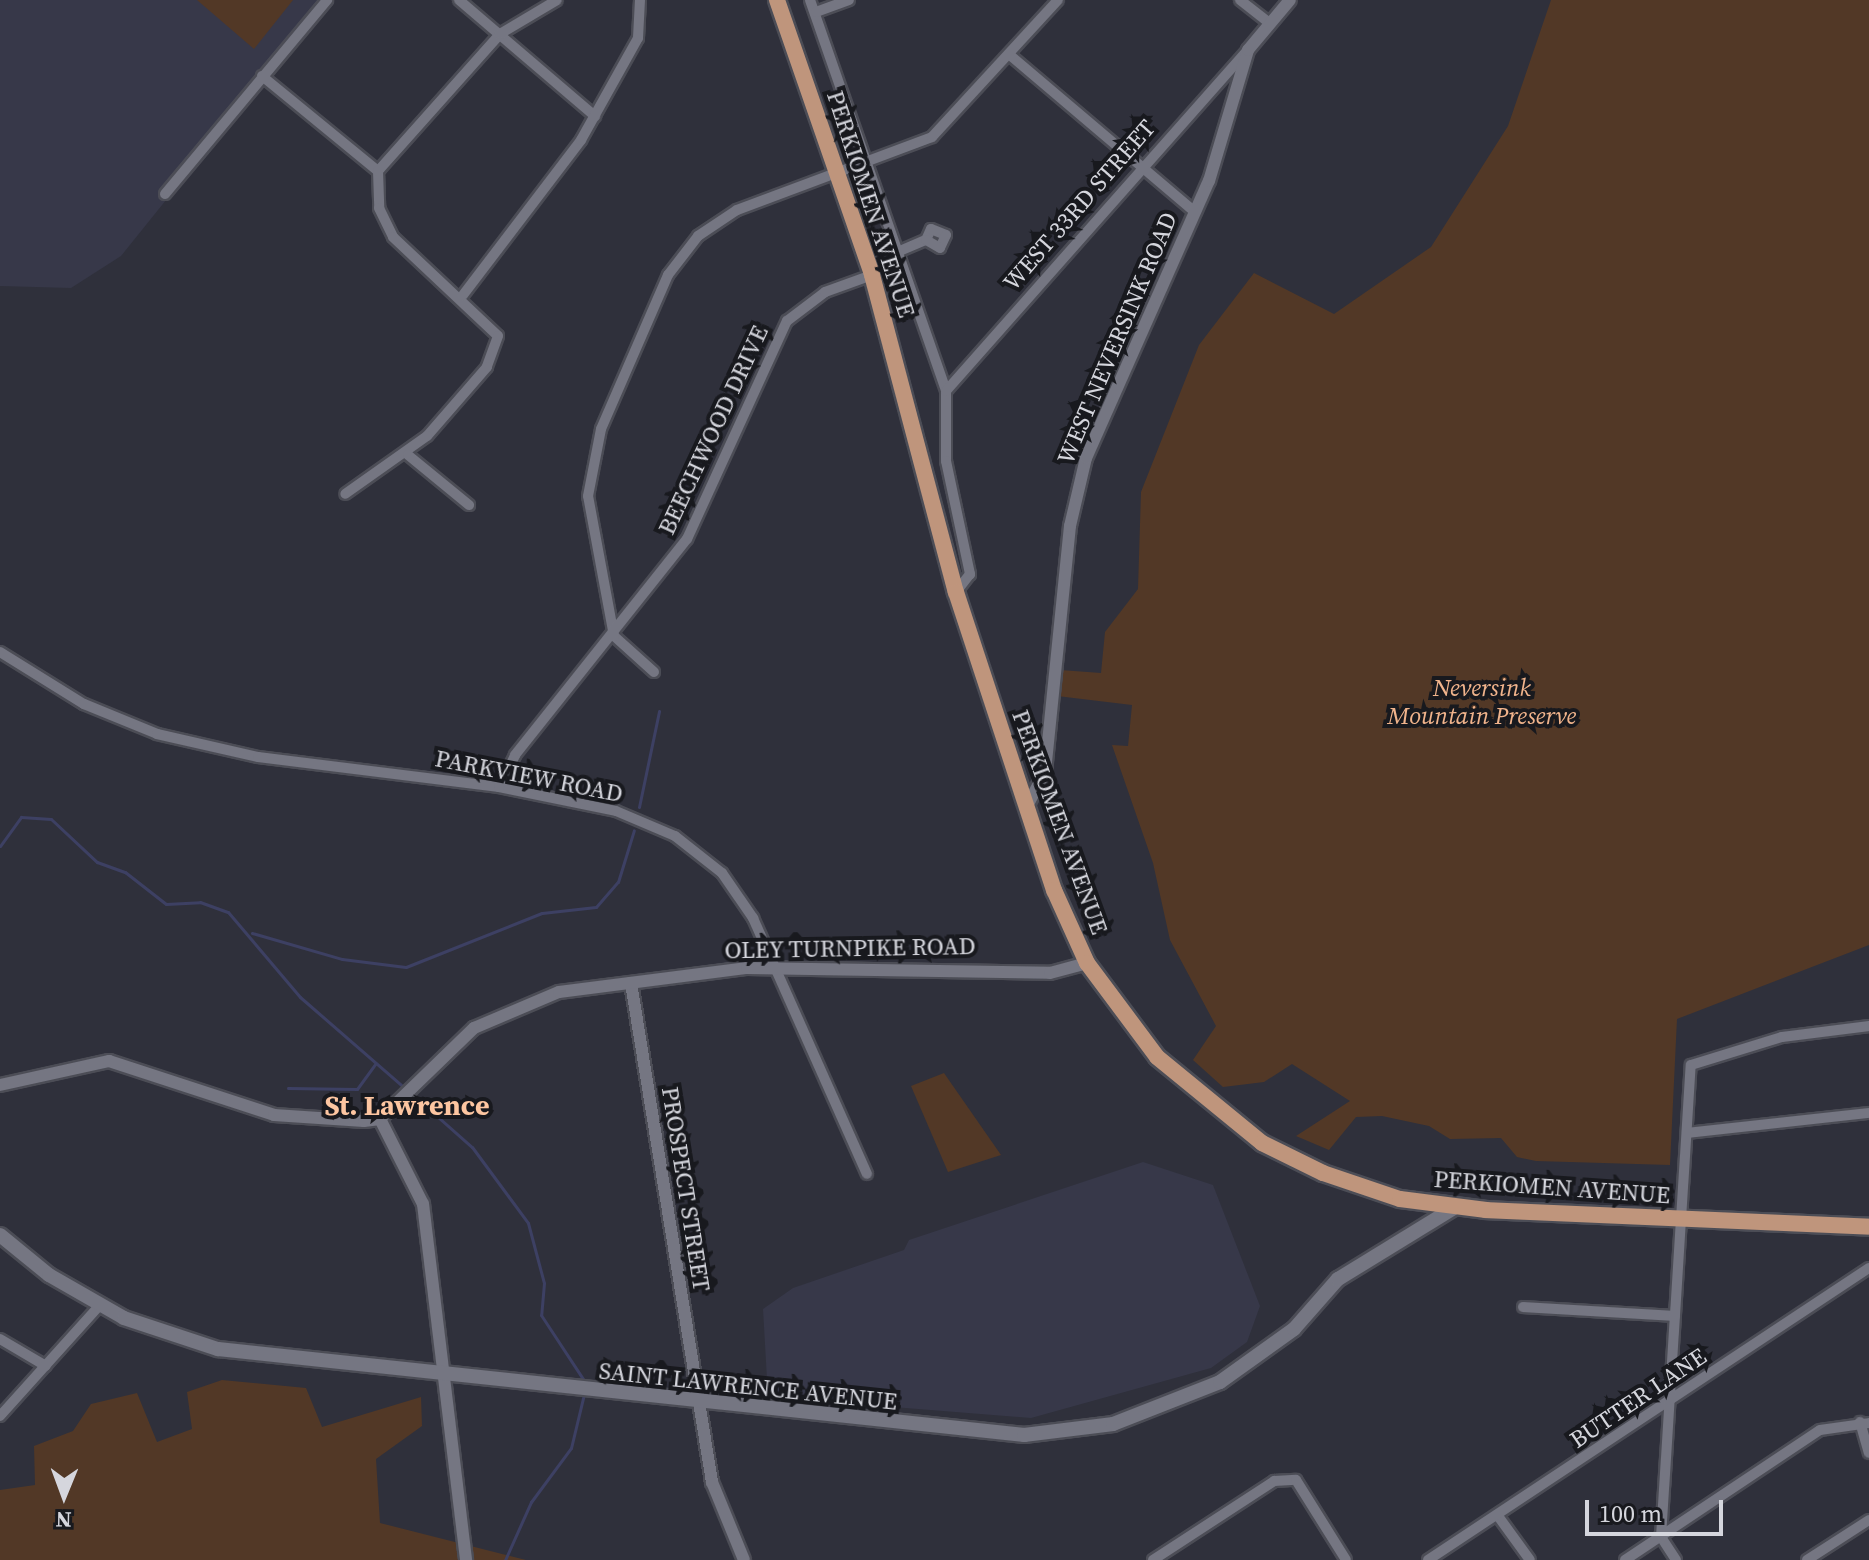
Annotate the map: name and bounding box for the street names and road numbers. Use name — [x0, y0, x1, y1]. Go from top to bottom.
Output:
street label: PERKIOMEN AVENUE — [821, 87, 921, 321]
street label: WEST 33RD STREET — [997, 113, 1161, 297]
street label: WEST NEVERSINK ROAD — [1051, 207, 1183, 469]
street label: BEECHWOOD DRIVE — [652, 321, 774, 539]
street label: PERKIOMEN AVENUE — [1006, 706, 1114, 938]
street label: PARKVIEW ROAD — [432, 744, 626, 808]
street label: OLEY TURNPIKE ROAD — [724, 931, 976, 965]
street label: PROSPECT STREET — [656, 1084, 716, 1294]
street label: PERKIOMEN AVENUE — [1433, 1164, 1671, 1210]
street label: BUTTER LANE — [1564, 1342, 1712, 1454]
street label: SAINT LAWRENCE AVENUE — [597, 1356, 899, 1416]

